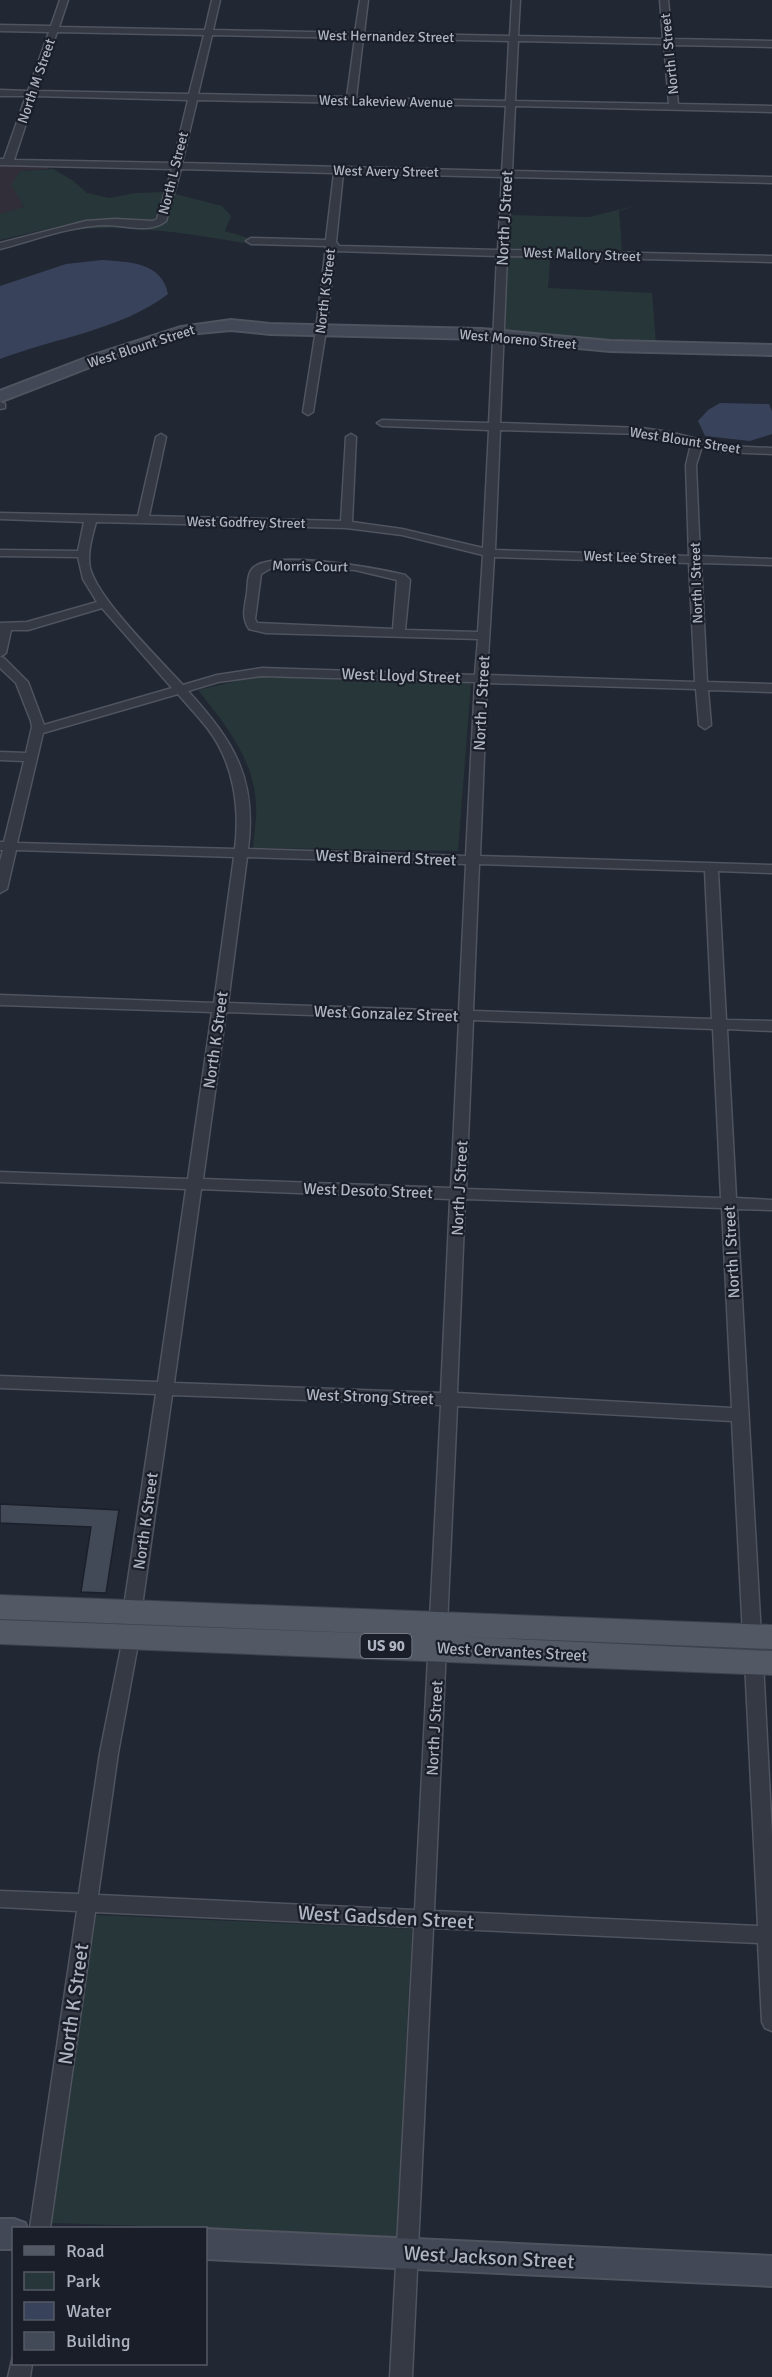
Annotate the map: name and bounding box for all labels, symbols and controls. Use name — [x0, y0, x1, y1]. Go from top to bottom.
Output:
street label: North I Street — [657, 12, 682, 95]
street label: West Hernandez Street — [318, 27, 455, 46]
street label: North M Street — [14, 36, 59, 126]
street label: West Lakeview Avenue — [319, 92, 453, 111]
street label: North L Street — [155, 130, 192, 216]
street label: West Avery Street — [333, 162, 439, 181]
street label: North J Street — [493, 169, 518, 266]
street label: West Mallory Street — [523, 244, 641, 265]
street label: North K Street — [312, 247, 339, 335]
street label: West Blount Street — [85, 321, 197, 372]
street label: West Moreno Street — [459, 326, 577, 353]
street label: West Blount Street — [628, 423, 742, 458]
street label: West Godfrey Street — [186, 513, 306, 532]
street label: North I Street — [687, 542, 706, 624]
street label: West Lee Street — [583, 547, 677, 568]
street label: Morris Court — [272, 557, 348, 576]
street label: North J Street — [470, 654, 495, 751]
street label: West Lloyd Street — [341, 664, 461, 688]
street label: West Brainerd Street — [315, 846, 457, 870]
street label: North K Street — [199, 990, 233, 1090]
street label: West Gonzalez Street — [313, 1001, 459, 1027]
street label: North J Street — [448, 1139, 473, 1236]
street label: West Desoto Street — [303, 1179, 433, 1203]
street label: North I Street — [720, 1205, 744, 1299]
street label: West Strong Street — [306, 1385, 435, 1409]
street label: North K Street — [129, 1471, 163, 1571]
road number: US 90 — [360, 1634, 412, 1658]
street label: West Cervantes Street — [436, 1638, 588, 1666]
street label: North J Street — [423, 1679, 448, 1776]
street label: West Gadsden Street — [297, 1900, 475, 1935]
street label: North K Street — [53, 1942, 94, 2066]
legend — [12, 2227, 207, 2365]
text: Road — [66, 2240, 105, 2262]
street label: West Jackson Street — [403, 2241, 575, 2274]
text: Park — [66, 2270, 101, 2292]
text: Water — [66, 2300, 112, 2322]
text: Building — [66, 2330, 130, 2352]

